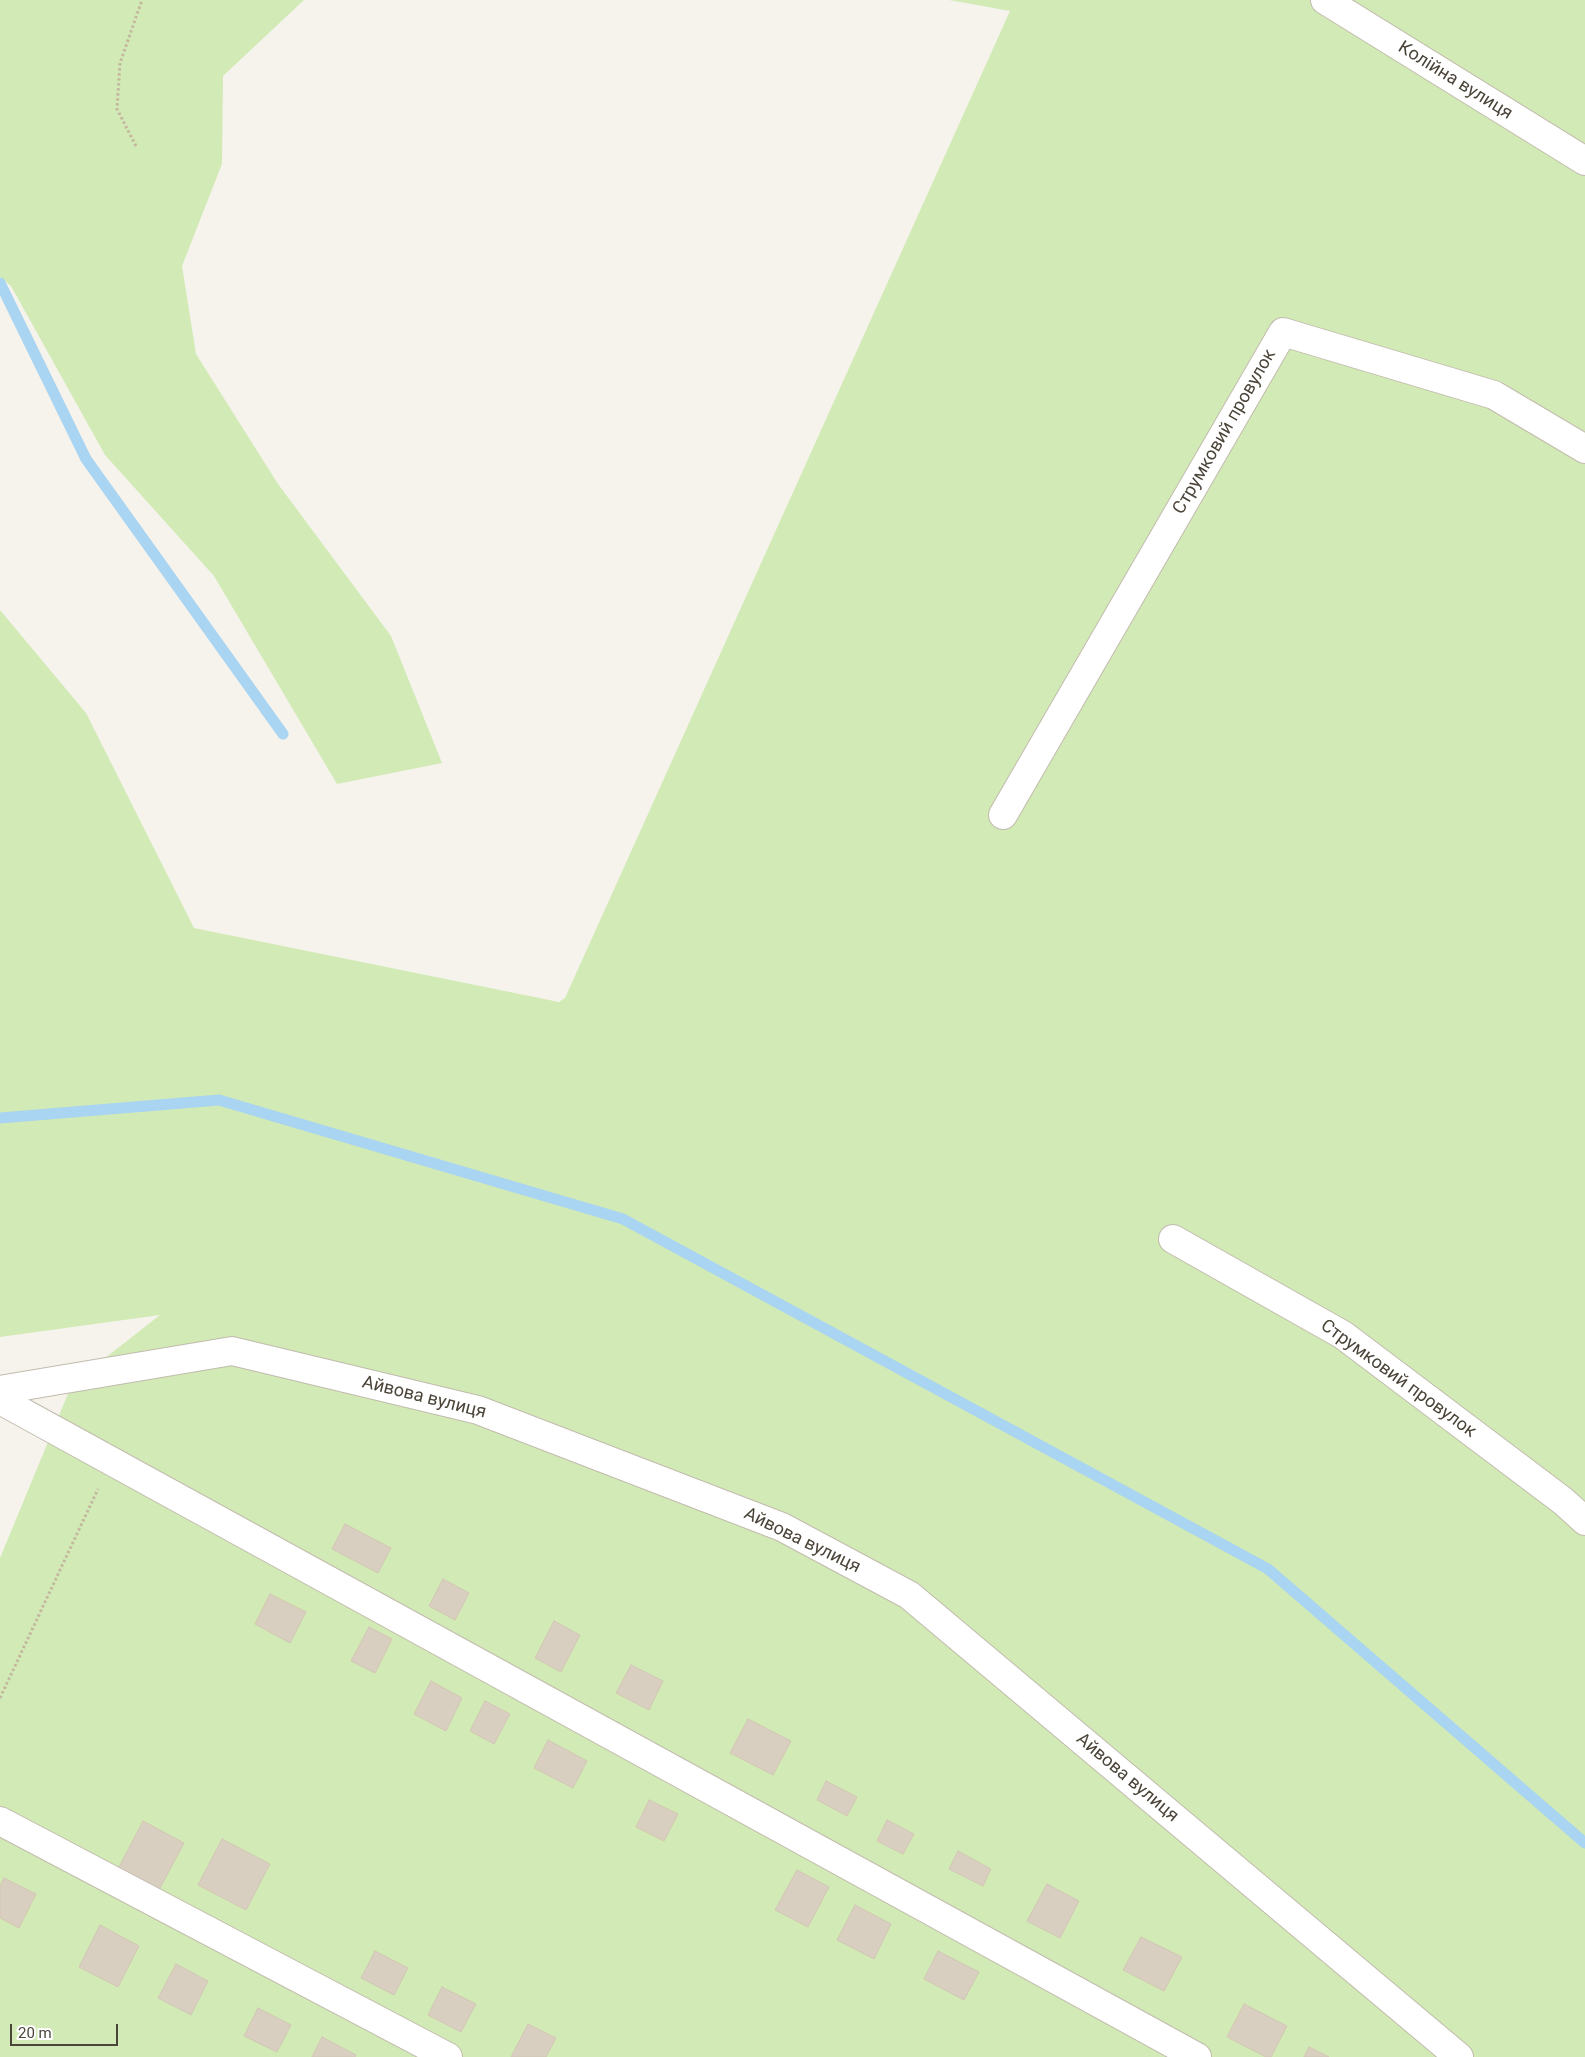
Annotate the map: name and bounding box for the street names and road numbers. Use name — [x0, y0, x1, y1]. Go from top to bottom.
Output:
street label: Колійна вулиця — [1394, 37, 1516, 125]
street label: Струмковий провулок — [1169, 346, 1281, 518]
street label: Струмковий провулок — [1316, 1315, 1480, 1443]
street label: Айвова вулиця — [360, 1372, 488, 1424]
street label: Айвова вулиця — [740, 1503, 864, 1579]
street label: Айвова вулиця — [1071, 1729, 1183, 1827]

